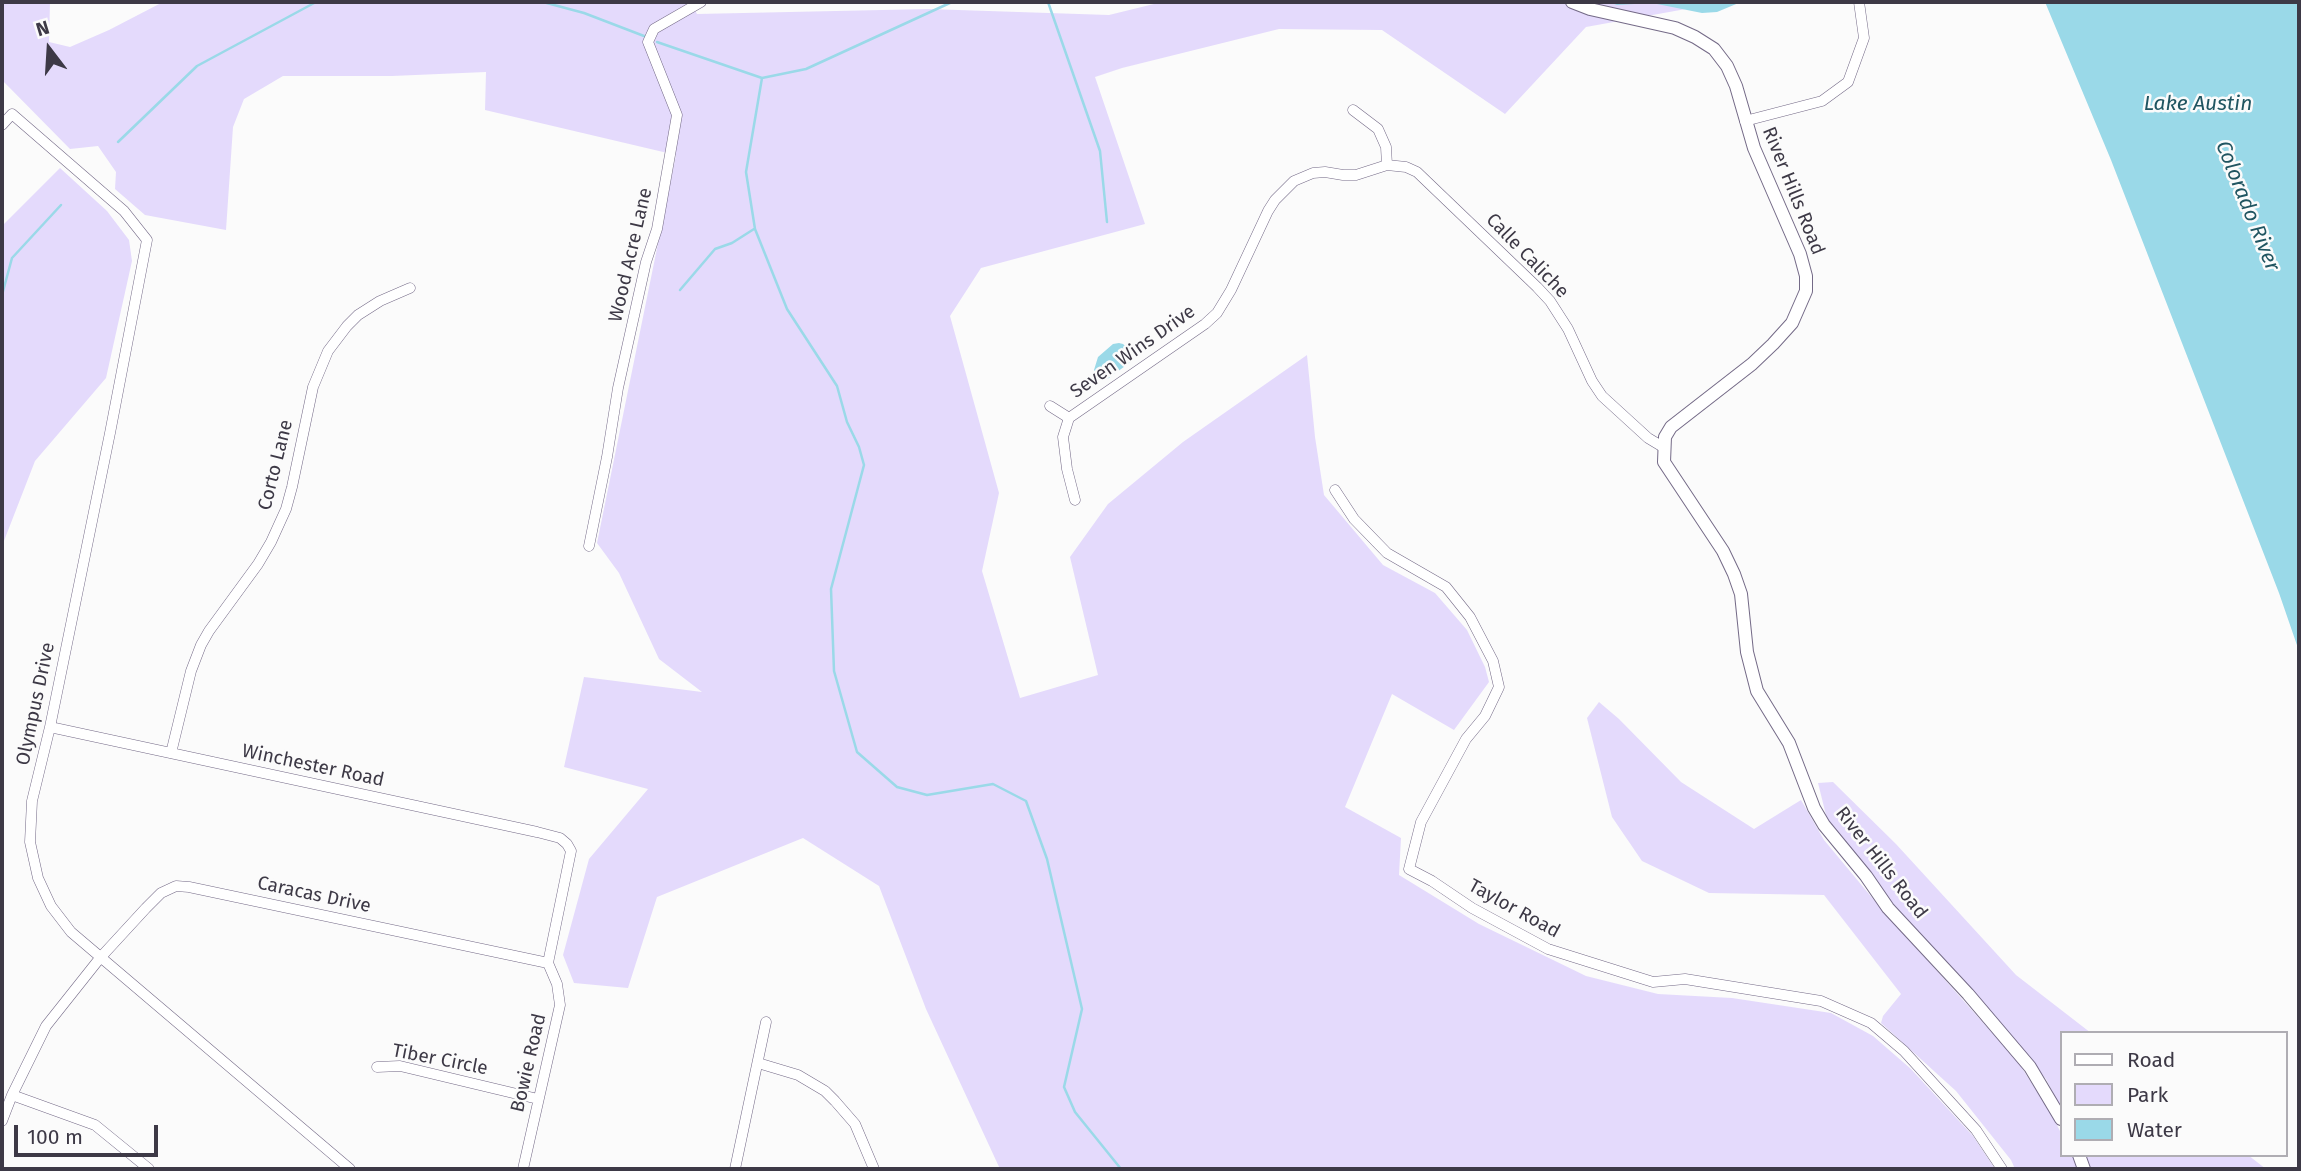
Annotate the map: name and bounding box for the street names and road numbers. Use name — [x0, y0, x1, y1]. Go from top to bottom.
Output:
street label: River Hills Road — [1757, 124, 1829, 258]
street label: Wood Acre Lane — [604, 186, 658, 324]
street label: Calle Caliche — [1481, 209, 1573, 303]
street label: Seven Wins Drive — [1066, 300, 1200, 404]
street label: Corto Lane — [254, 417, 298, 513]
street label: Olympus Drive — [12, 641, 60, 767]
street label: Winchester Road — [240, 740, 386, 792]
street label: River Hills Road — [1830, 802, 1932, 924]
street label: Caracas Drive — [255, 872, 373, 918]
street label: Taylor Road — [1464, 875, 1564, 943]
street label: Bowie Road — [507, 1011, 551, 1115]
street label: Tiber Circle — [390, 1040, 490, 1080]

